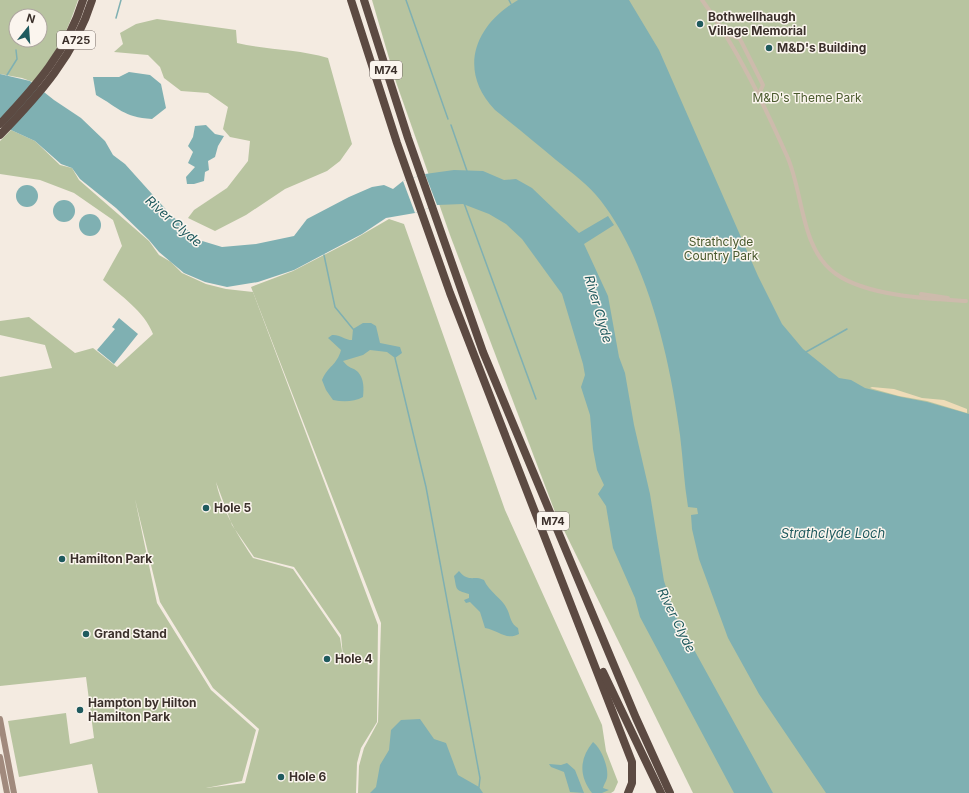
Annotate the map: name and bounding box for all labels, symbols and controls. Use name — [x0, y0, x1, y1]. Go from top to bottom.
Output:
north arrow — [8, 8, 48, 48]
place label: Bothwellhaugh Village Memorial — [708, 9, 806, 38]
text: N — [25, 11, 37, 26]
marker: Bothwellhaugh Village Memorial — [695, 19, 705, 29]
road number: A725 — [57, 31, 95, 49]
place label: M&D's Building — [777, 40, 866, 55]
marker: M&D's Building — [764, 43, 774, 53]
road number: M74 — [370, 61, 402, 79]
park label: M&D's Theme Park — [753, 90, 862, 105]
water label: River Clyde — [142, 192, 206, 250]
park label: Strathclyde Country Park — [684, 234, 759, 263]
water label: River Clyde — [582, 273, 616, 345]
place label: Hole 5 — [214, 500, 252, 515]
marker: Hole 5 — [201, 503, 211, 513]
road number: M74 — [537, 512, 569, 530]
water label: Strathclyde Loch — [781, 525, 885, 541]
place label: Hamilton Park — [70, 551, 152, 566]
marker: Hamilton Park — [57, 554, 67, 564]
water label: River Clyde — [655, 585, 699, 655]
place label: Grand Stand — [94, 626, 167, 641]
marker: Grand Stand — [81, 629, 91, 639]
place label: Hole 4 — [335, 651, 373, 666]
marker: Hole 4 — [322, 654, 332, 664]
place label: Hampton by Hilton Hamilton Park — [88, 695, 197, 724]
marker: Hampton by Hilton Hamilton Park — [75, 705, 85, 715]
place label: Hole 6 — [289, 769, 327, 784]
marker: Hole 6 — [276, 772, 286, 782]

